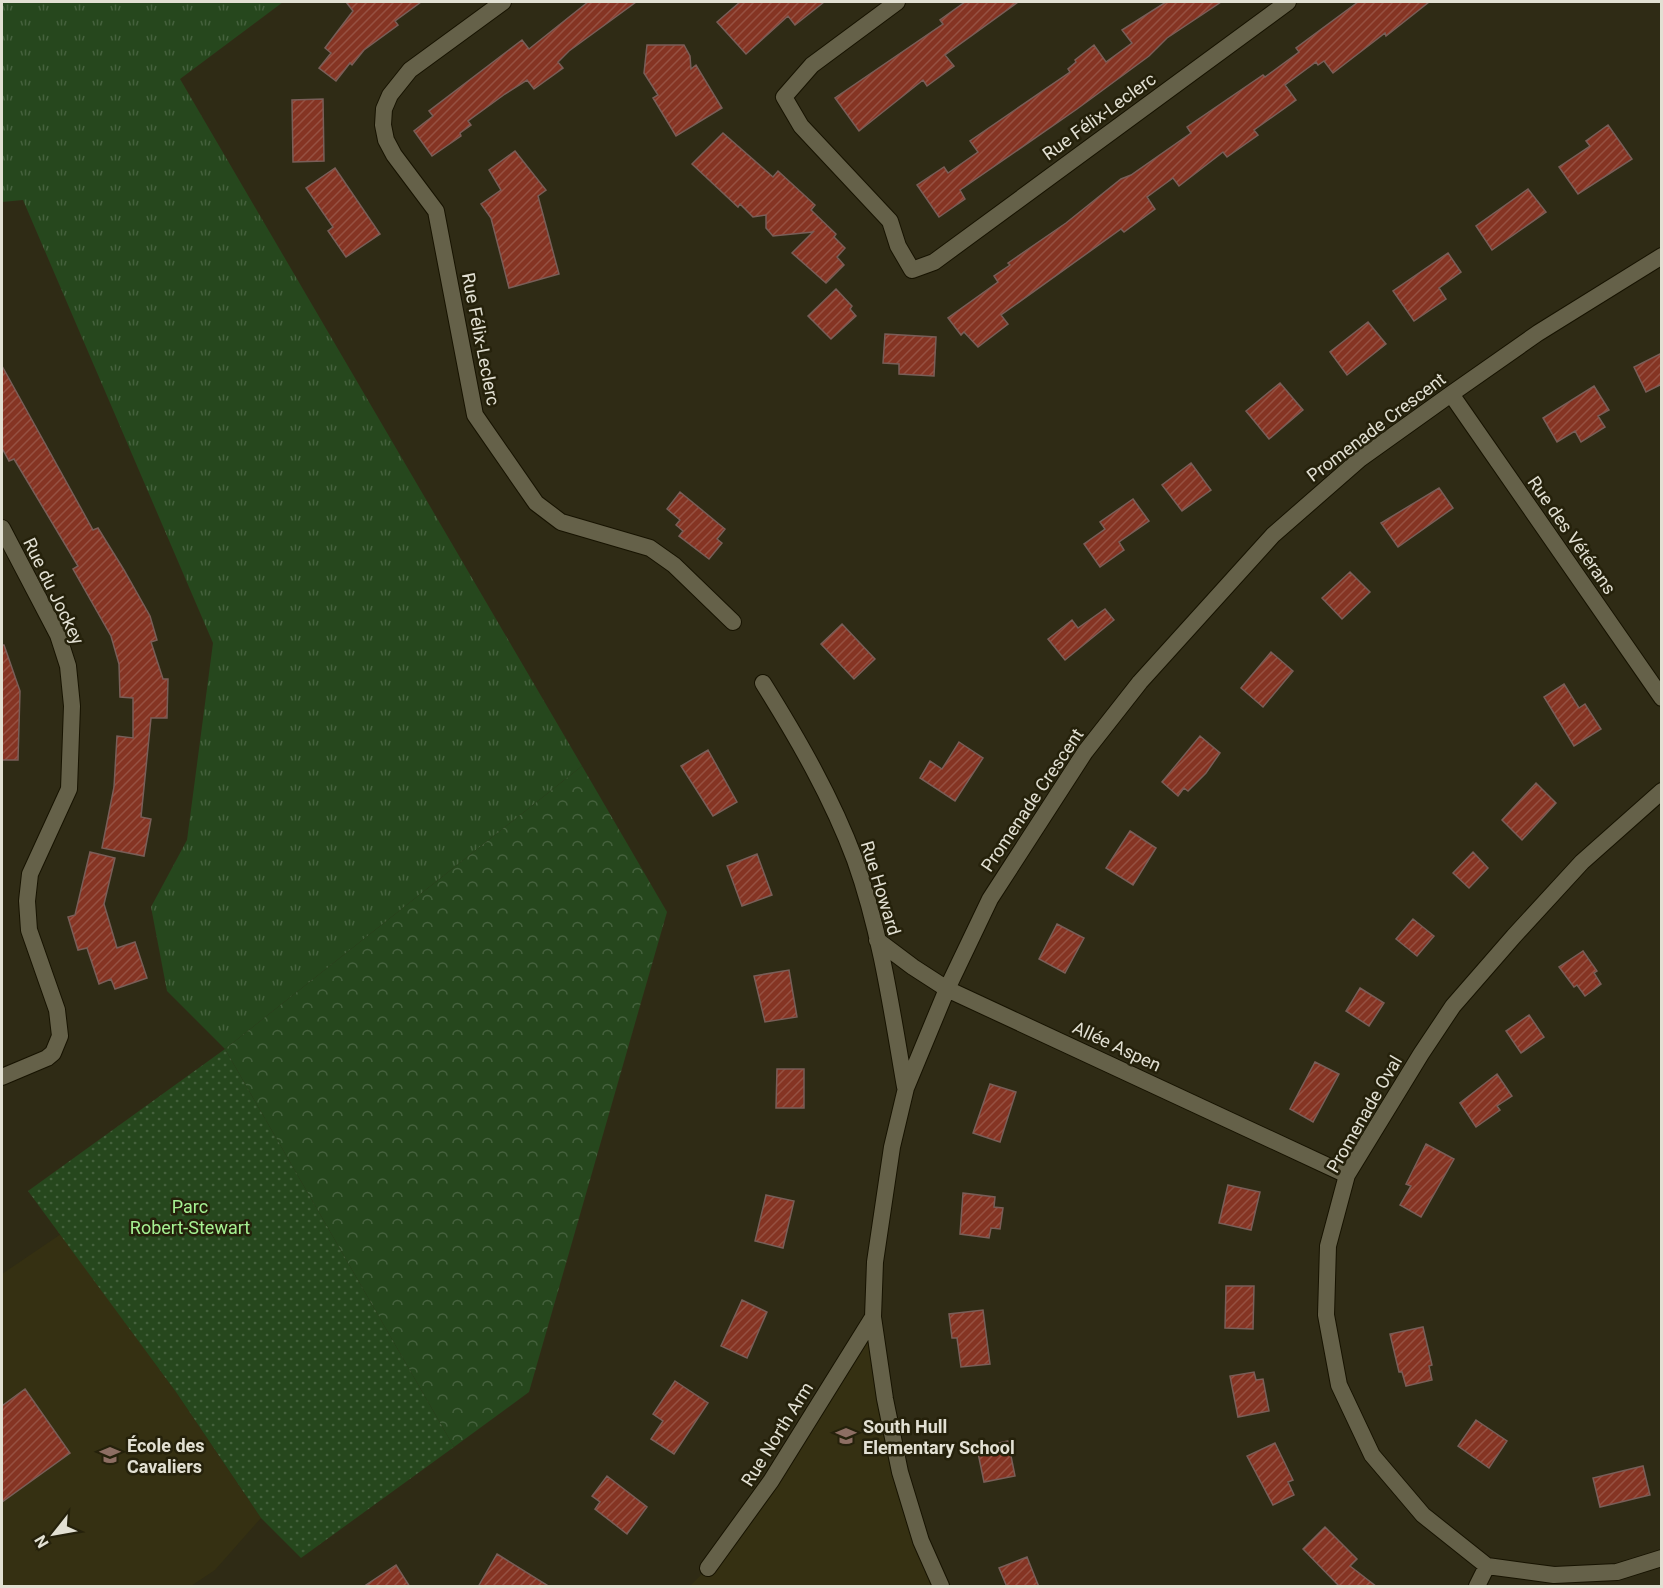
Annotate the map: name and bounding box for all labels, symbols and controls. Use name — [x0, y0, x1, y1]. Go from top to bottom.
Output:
street label: Rue Félix-Leclerc — [1038, 68, 1160, 164]
street label: Rue Félix-Leclerc — [458, 271, 504, 407]
street label: Promenade Crescent — [1303, 368, 1450, 486]
street label: Rue des Vétérans — [1523, 472, 1621, 598]
street label: Rue du Jockey — [19, 534, 89, 648]
street label: Promenade Crescent — [976, 724, 1088, 876]
street label: Rue Howard — [857, 838, 905, 938]
street label: Allée Aspen — [1070, 1016, 1164, 1076]
street label: Promenade Oval — [1322, 1052, 1406, 1176]
park label: Parc Robert-Stewart — [130, 1196, 250, 1238]
street label: Rue North Arm — [737, 1378, 817, 1490]
place label: South Hull Elementary School — [863, 1416, 1015, 1458]
school or university icon: South Hull Elementary School — [834, 1424, 858, 1448]
place label: École des Cavaliers — [127, 1435, 205, 1477]
school or university icon: École des Cavaliers — [98, 1443, 122, 1467]
north arrow — [24, 1504, 84, 1564]
text: N — [31, 1532, 53, 1551]

